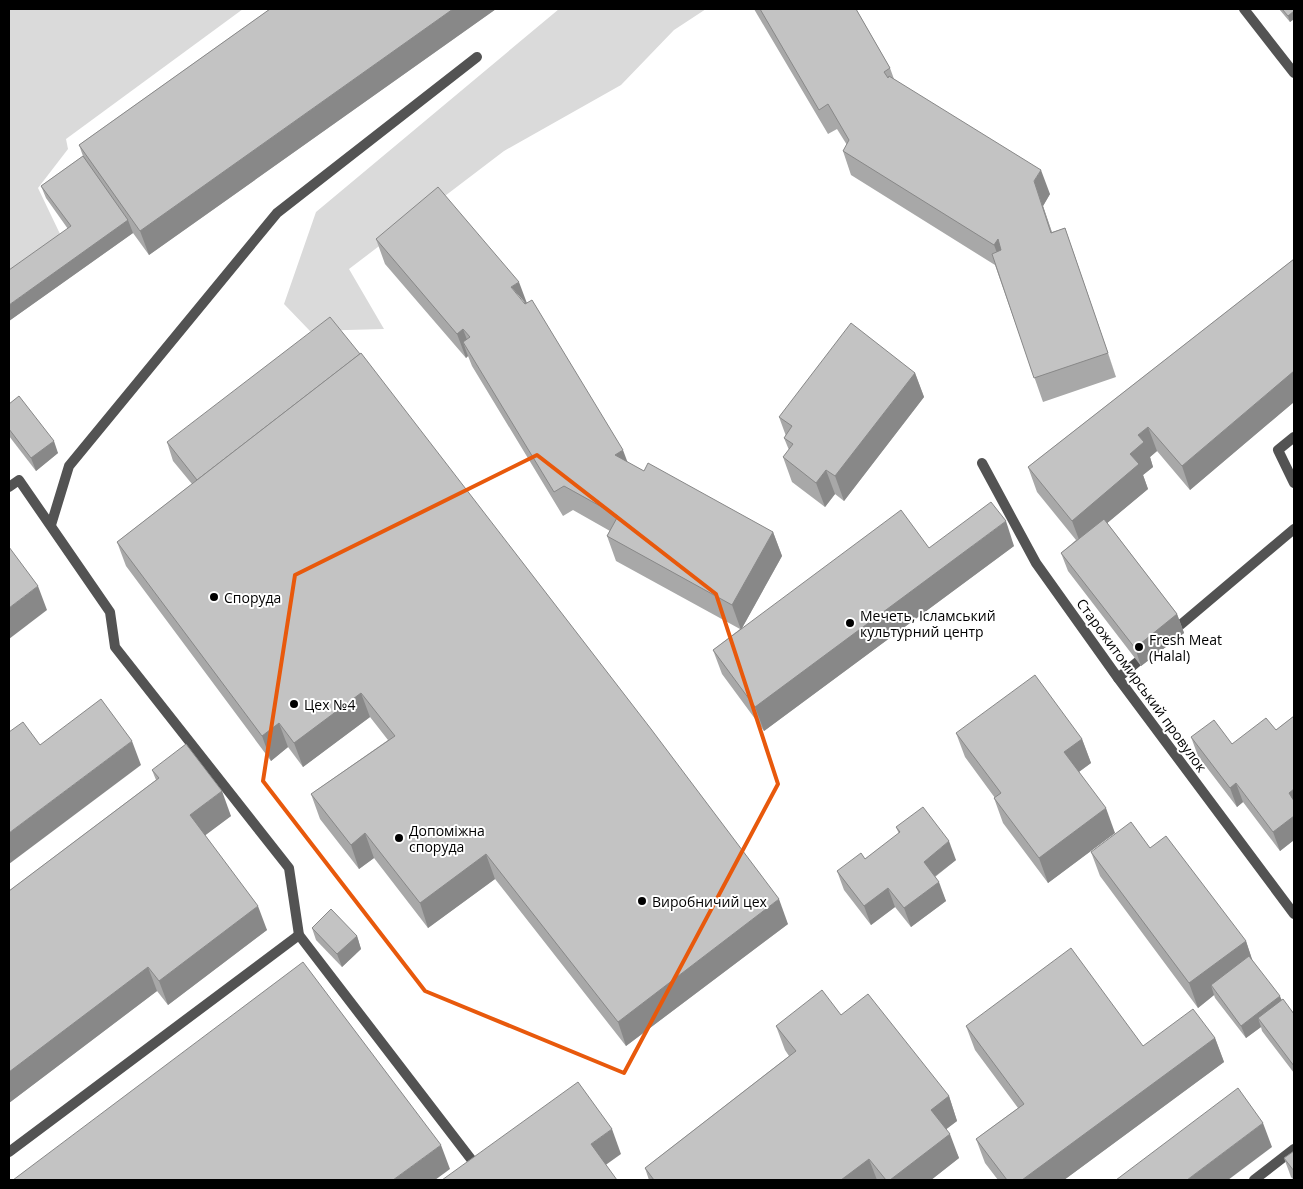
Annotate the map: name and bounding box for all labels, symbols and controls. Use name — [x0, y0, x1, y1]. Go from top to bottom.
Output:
place label: Споруда — [224, 588, 281, 607]
marker: Споруда — [208, 591, 220, 603]
street label: Старожитомирський провулок — [1073, 594, 1212, 776]
place label: Мечеть, Ісламський культурний центр — [860, 606, 996, 641]
marker: Мечеть, Ісламський культурний центр — [844, 617, 856, 629]
place label: Fresh Meat (Halal) — [1149, 630, 1222, 665]
marker: Fresh Meat (Halal) — [1133, 641, 1145, 653]
place label: Цех №4 — [304, 695, 355, 714]
marker: Цех №4 — [288, 698, 300, 710]
place label: Допоміжна споруда — [409, 821, 485, 856]
marker: Допоміжна споруда — [393, 832, 405, 844]
place label: Виробничий цех — [652, 892, 768, 911]
marker: Виробничий цех — [636, 895, 648, 907]

